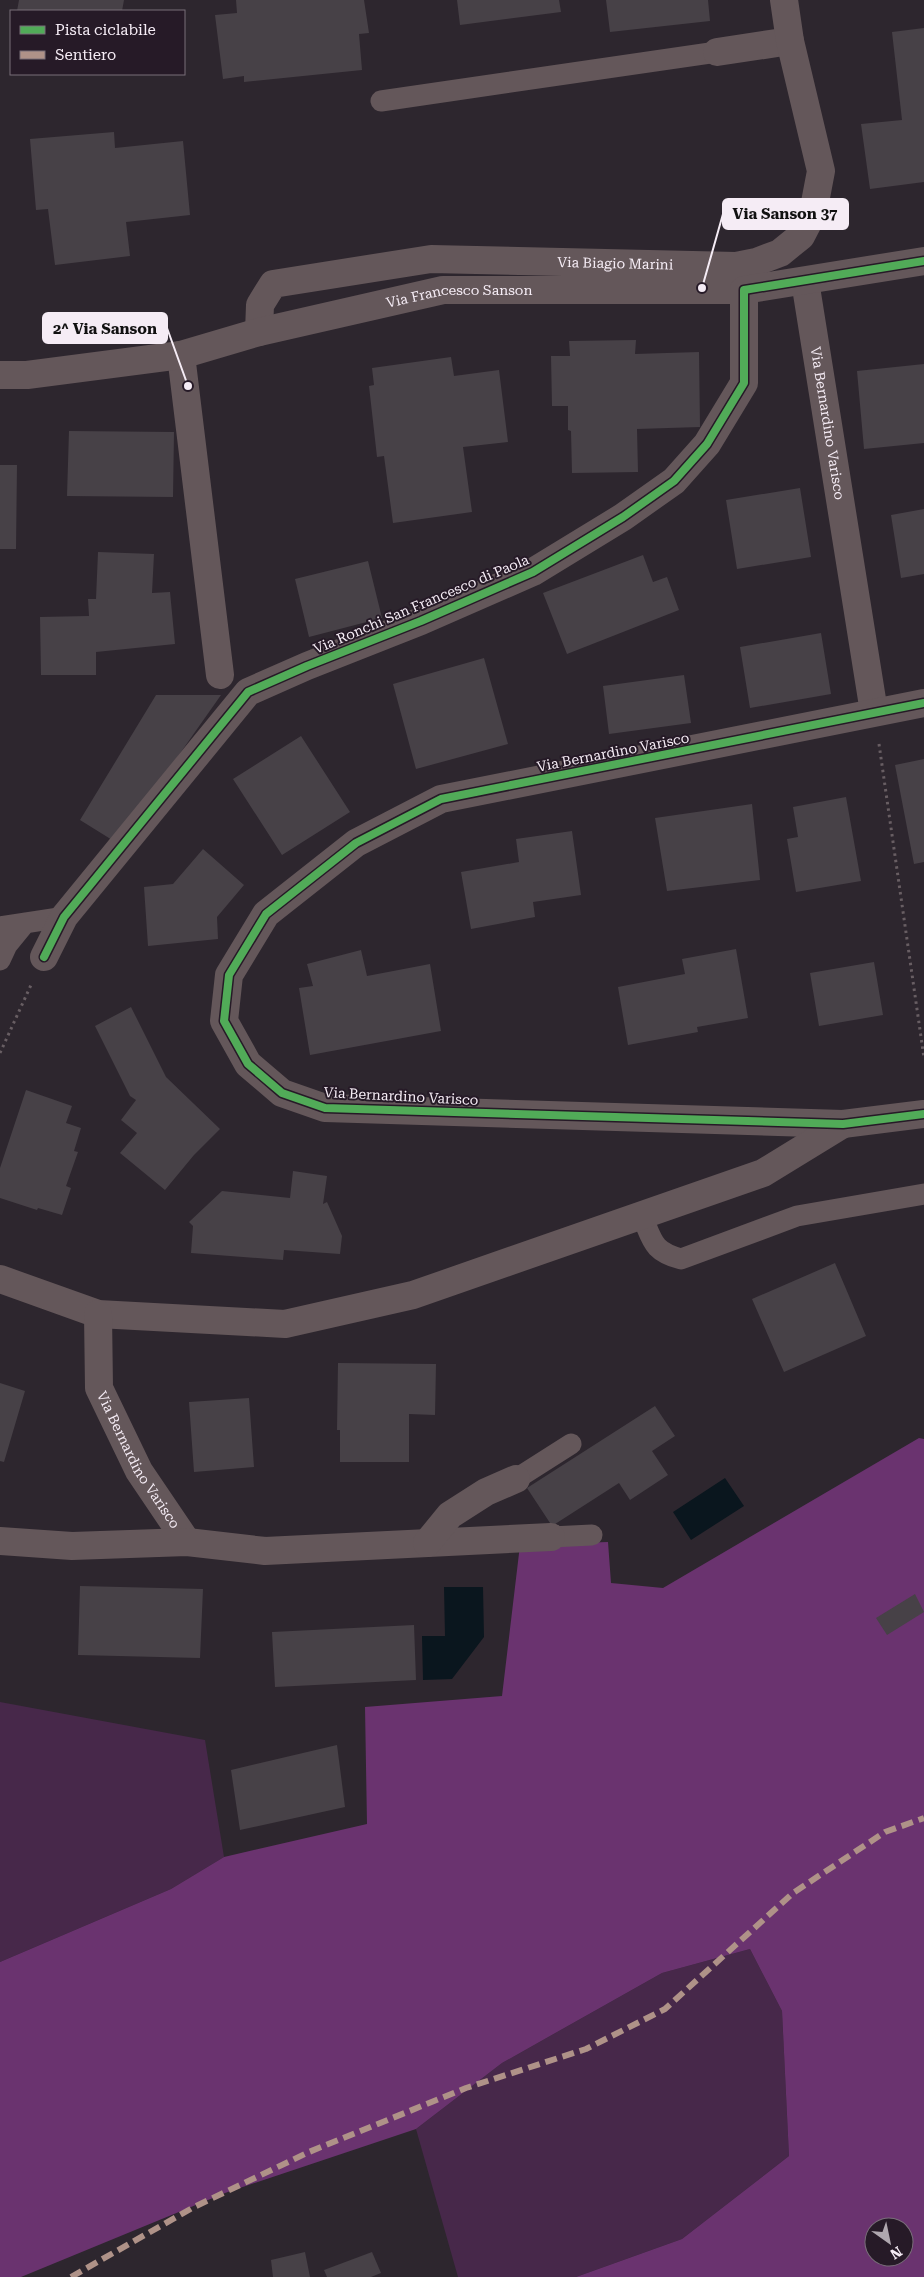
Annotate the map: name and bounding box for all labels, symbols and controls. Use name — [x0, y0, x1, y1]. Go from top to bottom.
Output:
legend — [10, 10, 185, 75]
text: Pista ciclabile — [55, 21, 156, 39]
text: Sentiero — [55, 46, 116, 64]
callout: Via Sanson 37 — [723, 199, 848, 229]
text: Via Sanson 37 — [733, 205, 838, 223]
street label: Via Biagio Marini — [557, 254, 674, 273]
street label: Via Francesco Sanson — [384, 282, 532, 311]
callout: 2^ Via Sanson — [43, 313, 167, 343]
text: 2^ Via Sanson — [53, 320, 157, 338]
street label: Via Bernardino Varisco — [808, 345, 848, 501]
street label: Via Ronchi San Francesco di Paola — [311, 551, 531, 657]
street label: Via Bernardino Varisco — [535, 729, 691, 775]
street label: Via Bernardino Varisco — [323, 1084, 479, 1108]
street label: Via Bernardino Varisco — [94, 1389, 183, 1531]
north arrow — [864, 2217, 914, 2267]
text: N — [887, 2243, 905, 2263]

